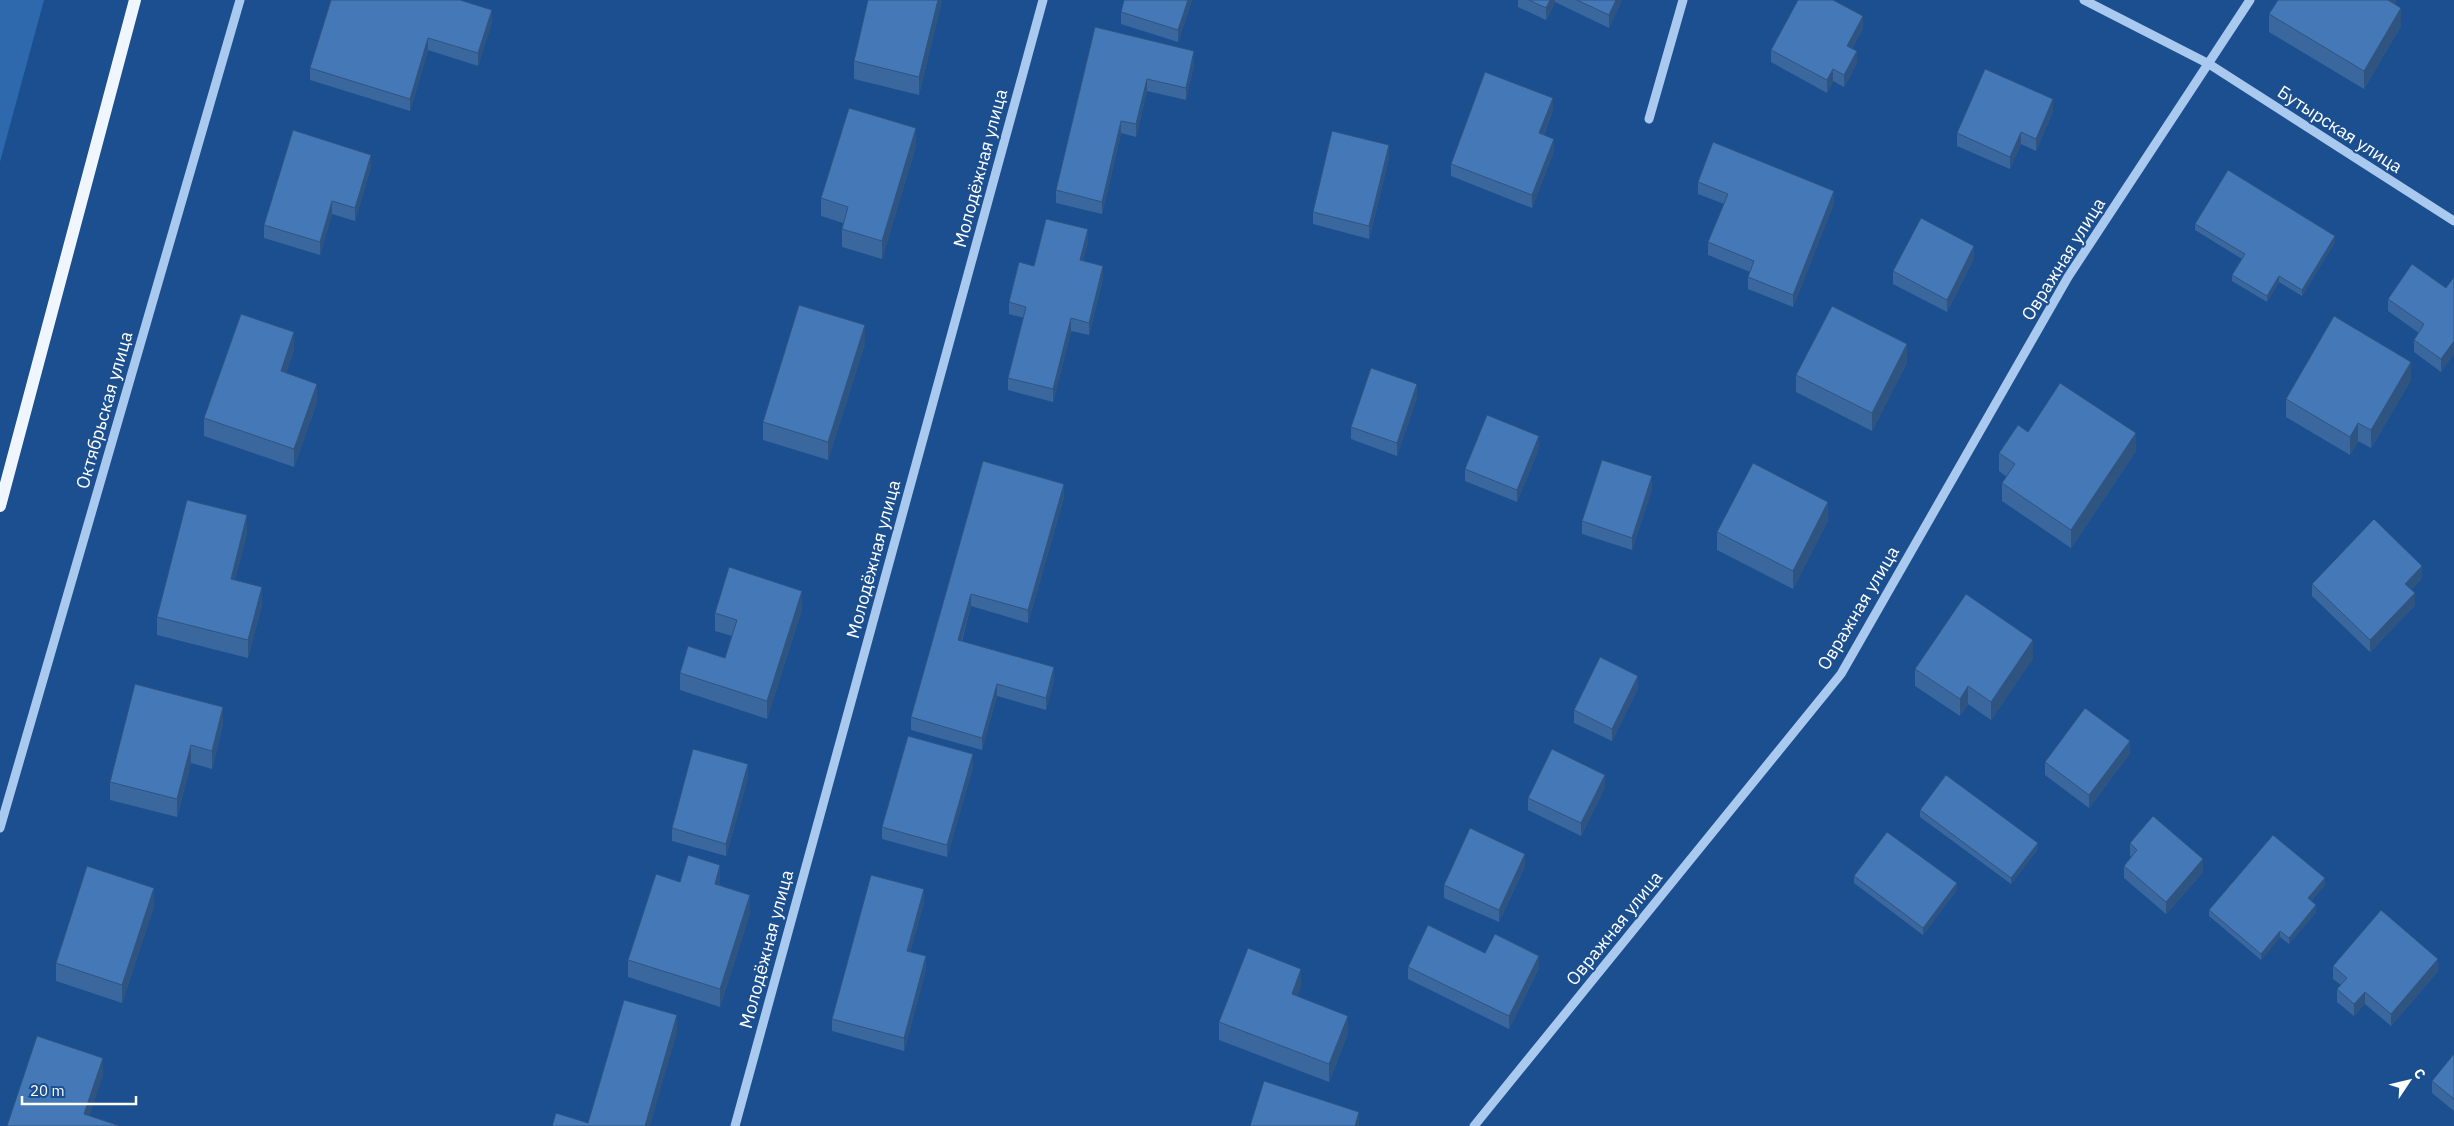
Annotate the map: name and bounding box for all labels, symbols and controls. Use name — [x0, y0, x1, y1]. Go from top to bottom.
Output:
street label: Бутырская улица — [2273, 80, 2407, 178]
street label: Молодёжная улица — [948, 86, 1012, 250]
street label: Овражная улица — [2016, 193, 2110, 325]
street label: Октябрьская улица — [71, 328, 138, 491]
street label: Молодёжная улица — [841, 477, 905, 641]
street label: Овражная улица — [1812, 541, 1904, 674]
street label: Овражная улица — [1561, 866, 1667, 990]
street label: Молодёжная улица — [734, 867, 798, 1031]
north arrow — [2384, 1056, 2434, 1106]
text: С — [2410, 1065, 2430, 1082]
scale bar — [22, 1074, 136, 1106]
text: 20 m — [30, 1081, 65, 1100]

